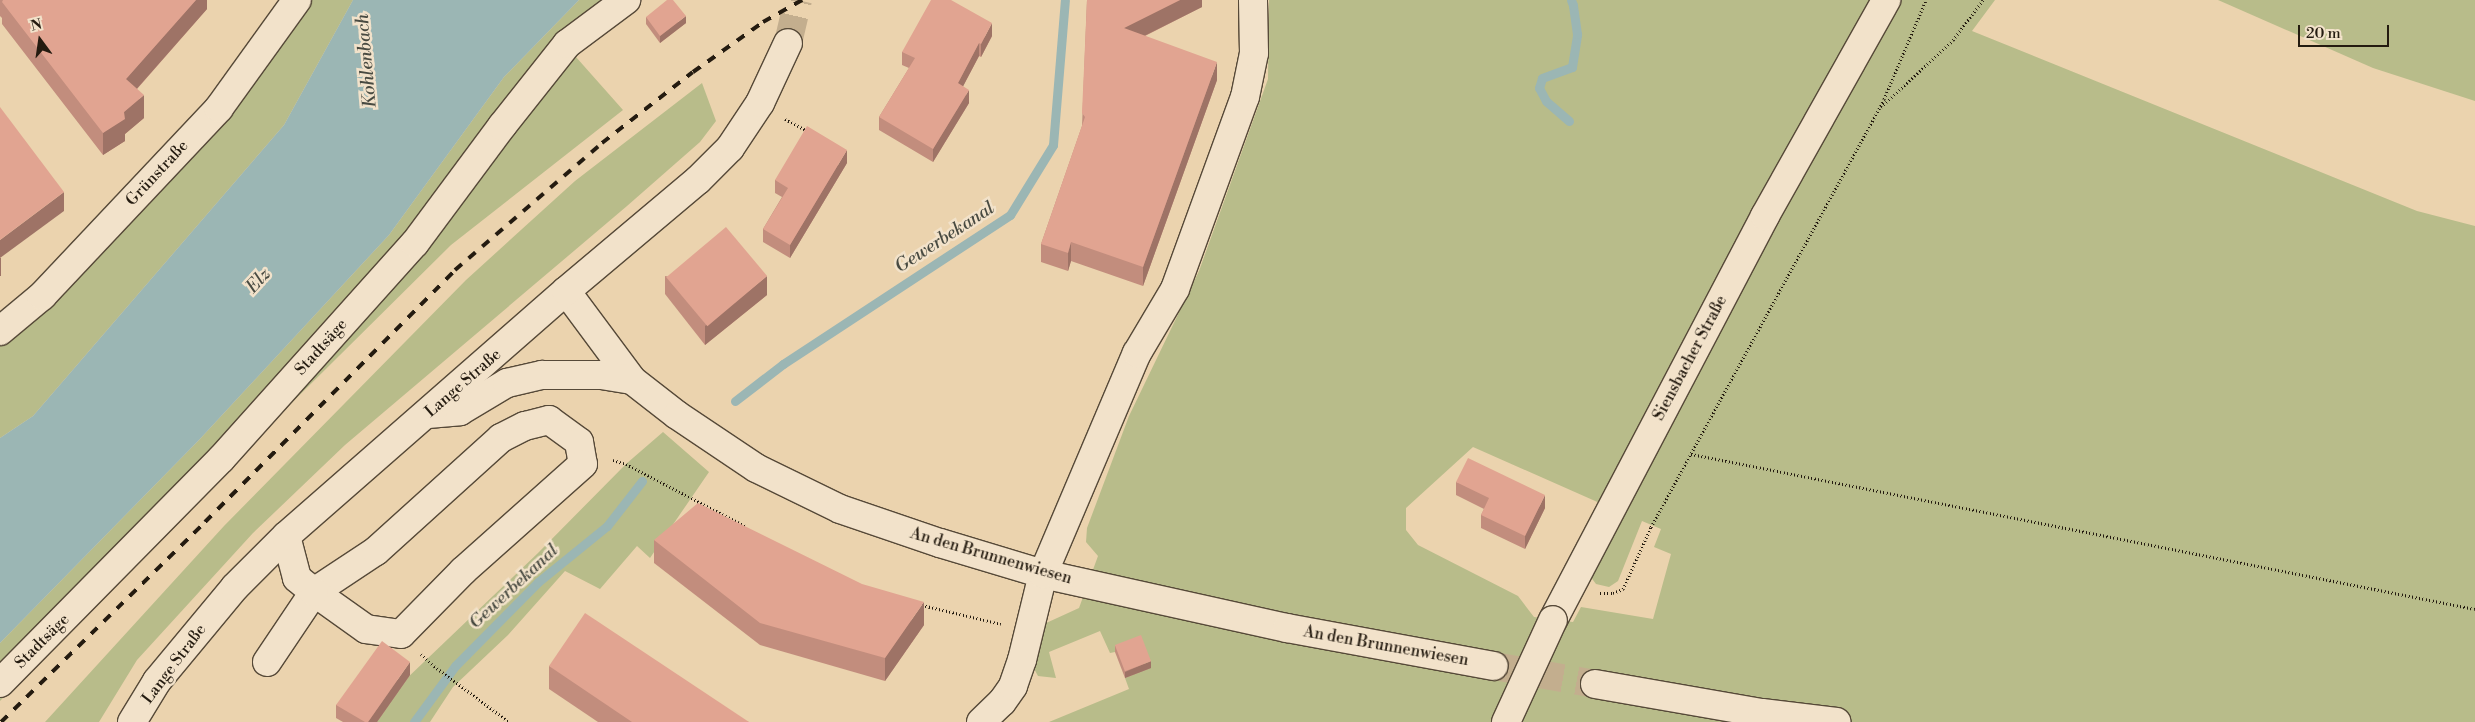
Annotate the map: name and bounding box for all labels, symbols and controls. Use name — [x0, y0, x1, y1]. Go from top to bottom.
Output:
water label: Kohlenbach — [352, 13, 382, 109]
north arrow — [15, 15, 65, 65]
text: N — [29, 15, 44, 36]
scale bar — [2300, 15, 2391, 47]
text: 20 m — [2306, 24, 2341, 43]
street label: Grünstraße — [122, 136, 192, 210]
water label: Gewerbekanal — [891, 198, 999, 278]
water label: Elz — [242, 264, 276, 298]
street label: Siensbacher Straße — [1649, 292, 1731, 424]
street label: Stadtsäge — [291, 315, 351, 379]
street label: Lange Straße — [421, 345, 505, 421]
street label: An den Brunnenwiesen — [908, 524, 1074, 588]
water label: Gewerbekanal — [465, 540, 563, 634]
street label: Stadtsäge — [11, 610, 73, 672]
street label: Lange Straße — [138, 620, 210, 708]
street label: An den Brunnenwiesen — [1302, 622, 1470, 670]

